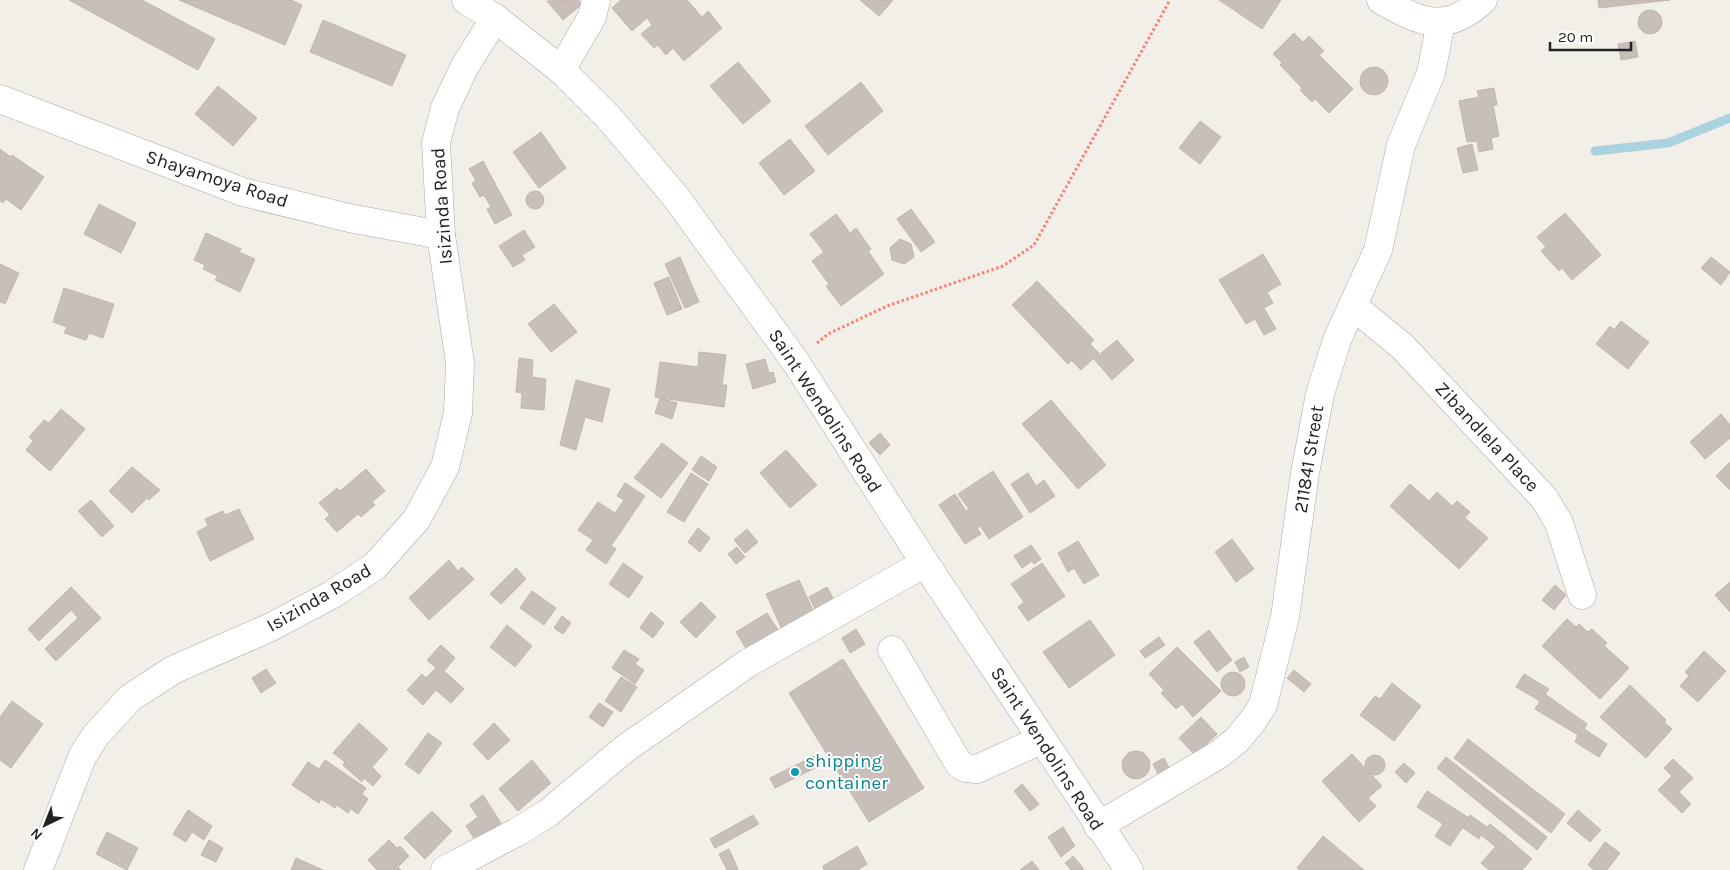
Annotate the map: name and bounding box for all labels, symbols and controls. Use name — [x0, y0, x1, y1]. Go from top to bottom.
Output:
scale bar — [1550, 20, 1631, 52]
text: 20 m — [1558, 28, 1593, 46]
street label: Shayamoya Road — [143, 146, 291, 212]
street label: Isizinda Road — [427, 147, 457, 265]
street label: Saint Wendolins Road — [764, 325, 886, 497]
street label: Zibandlela Place — [1430, 377, 1544, 497]
street label: 211841 Street — [1290, 404, 1328, 514]
street label: Isizinda Road — [263, 559, 375, 637]
street label: Saint Wendolins Road — [986, 663, 1108, 835]
place label: shipping container — [805, 750, 888, 794]
marker: shipping container — [789, 766, 801, 778]
north arrow — [20, 800, 70, 850]
text: N — [27, 824, 46, 844]

